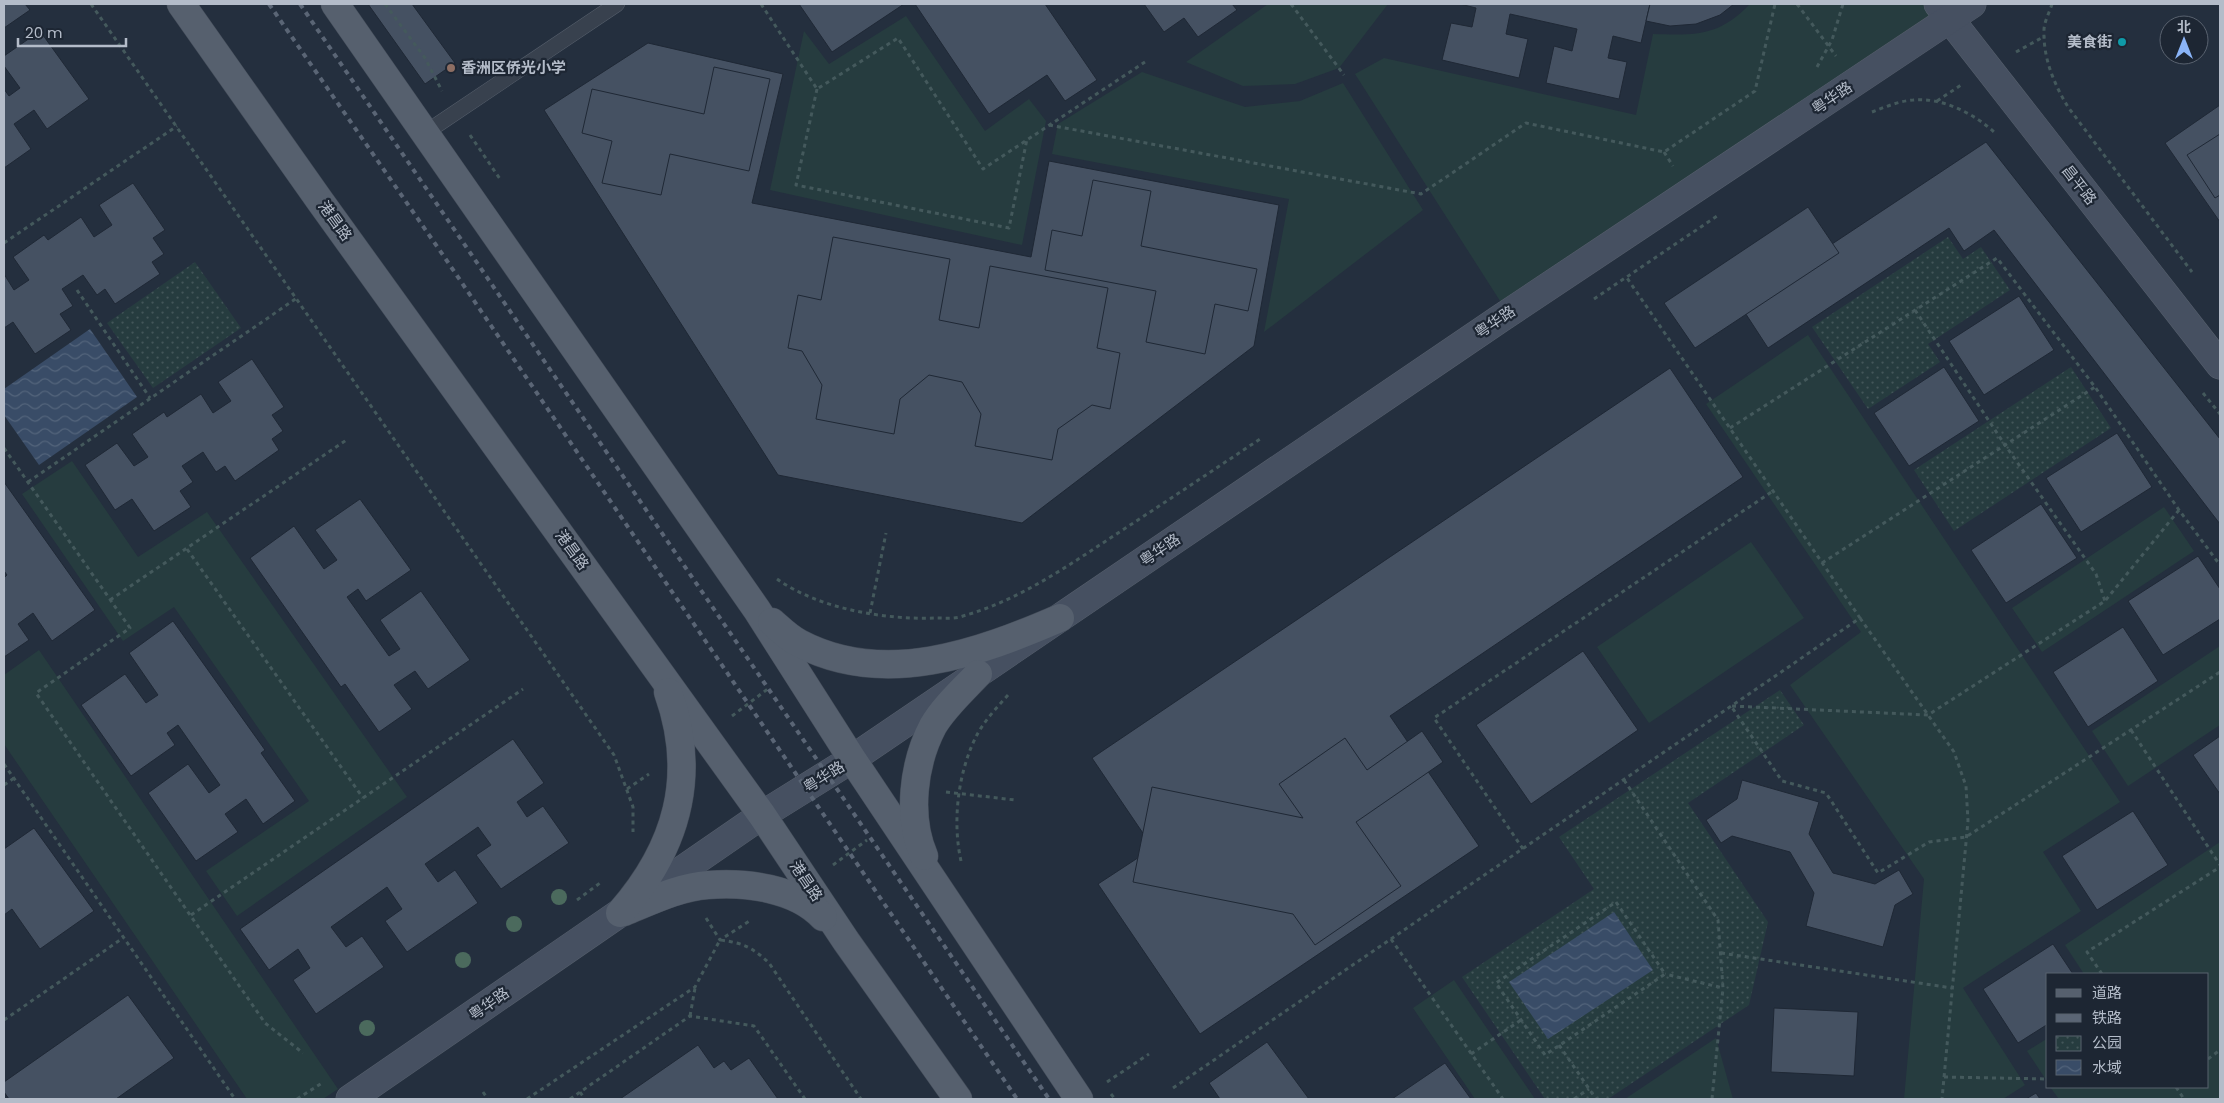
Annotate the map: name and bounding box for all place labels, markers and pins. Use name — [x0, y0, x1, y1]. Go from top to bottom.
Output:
place label: 美食街 — [2067, 31, 2112, 52]
marker: 美食街 — [2116, 36, 2128, 48]
place label: 香洲区侨光小学 — [461, 57, 566, 78]
marker: 香洲区侨光小学 — [445, 62, 457, 74]

